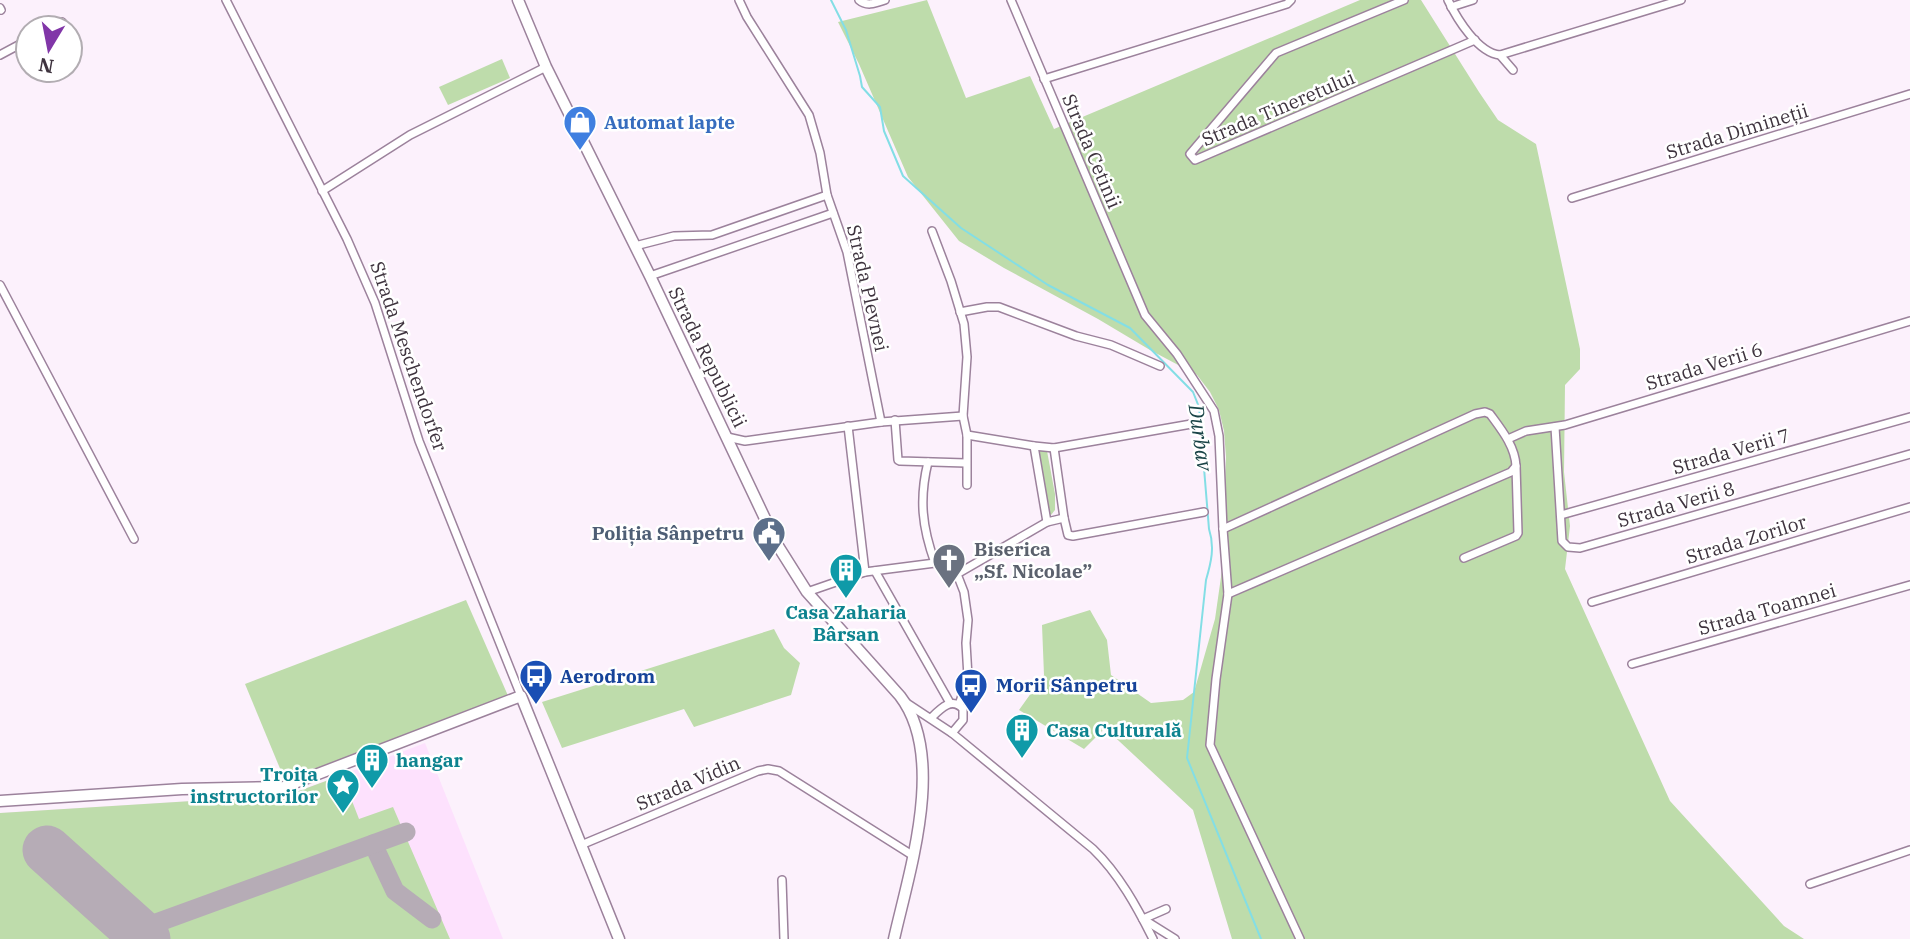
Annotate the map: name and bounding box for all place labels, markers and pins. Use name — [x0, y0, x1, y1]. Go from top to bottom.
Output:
shop icon: Automat lapte — [561, 103, 599, 152]
place label: Automat lapte — [604, 110, 735, 134]
public building icon: Poliția Sânpetru — [750, 514, 788, 563]
place label: Poliția Sânpetru — [592, 521, 744, 546]
place label: Biserica „Sf. Nicolae” — [974, 537, 1092, 583]
church icon: Biserica „Sf. Nicolae” — [930, 541, 968, 590]
building icon: Casa Zaharia Bârsan — [827, 551, 865, 600]
place label: Casa Zaharia Bârsan — [785, 600, 907, 646]
bus stop icon: Aerodrom — [517, 657, 555, 706]
place label: Aerodrom — [560, 664, 655, 688]
bus stop icon: Morii Sânpetru — [952, 666, 990, 715]
place label: Morii Sânpetru — [996, 673, 1138, 697]
building icon: Casa Culturală — [1003, 711, 1041, 760]
place label: Casa Culturală — [1046, 718, 1182, 742]
building icon: hangar — [353, 741, 391, 790]
place label: hangar — [396, 748, 464, 772]
place label: Troița instructorilor — [190, 762, 319, 808]
place icon: Troița instructorilor — [324, 766, 362, 815]

